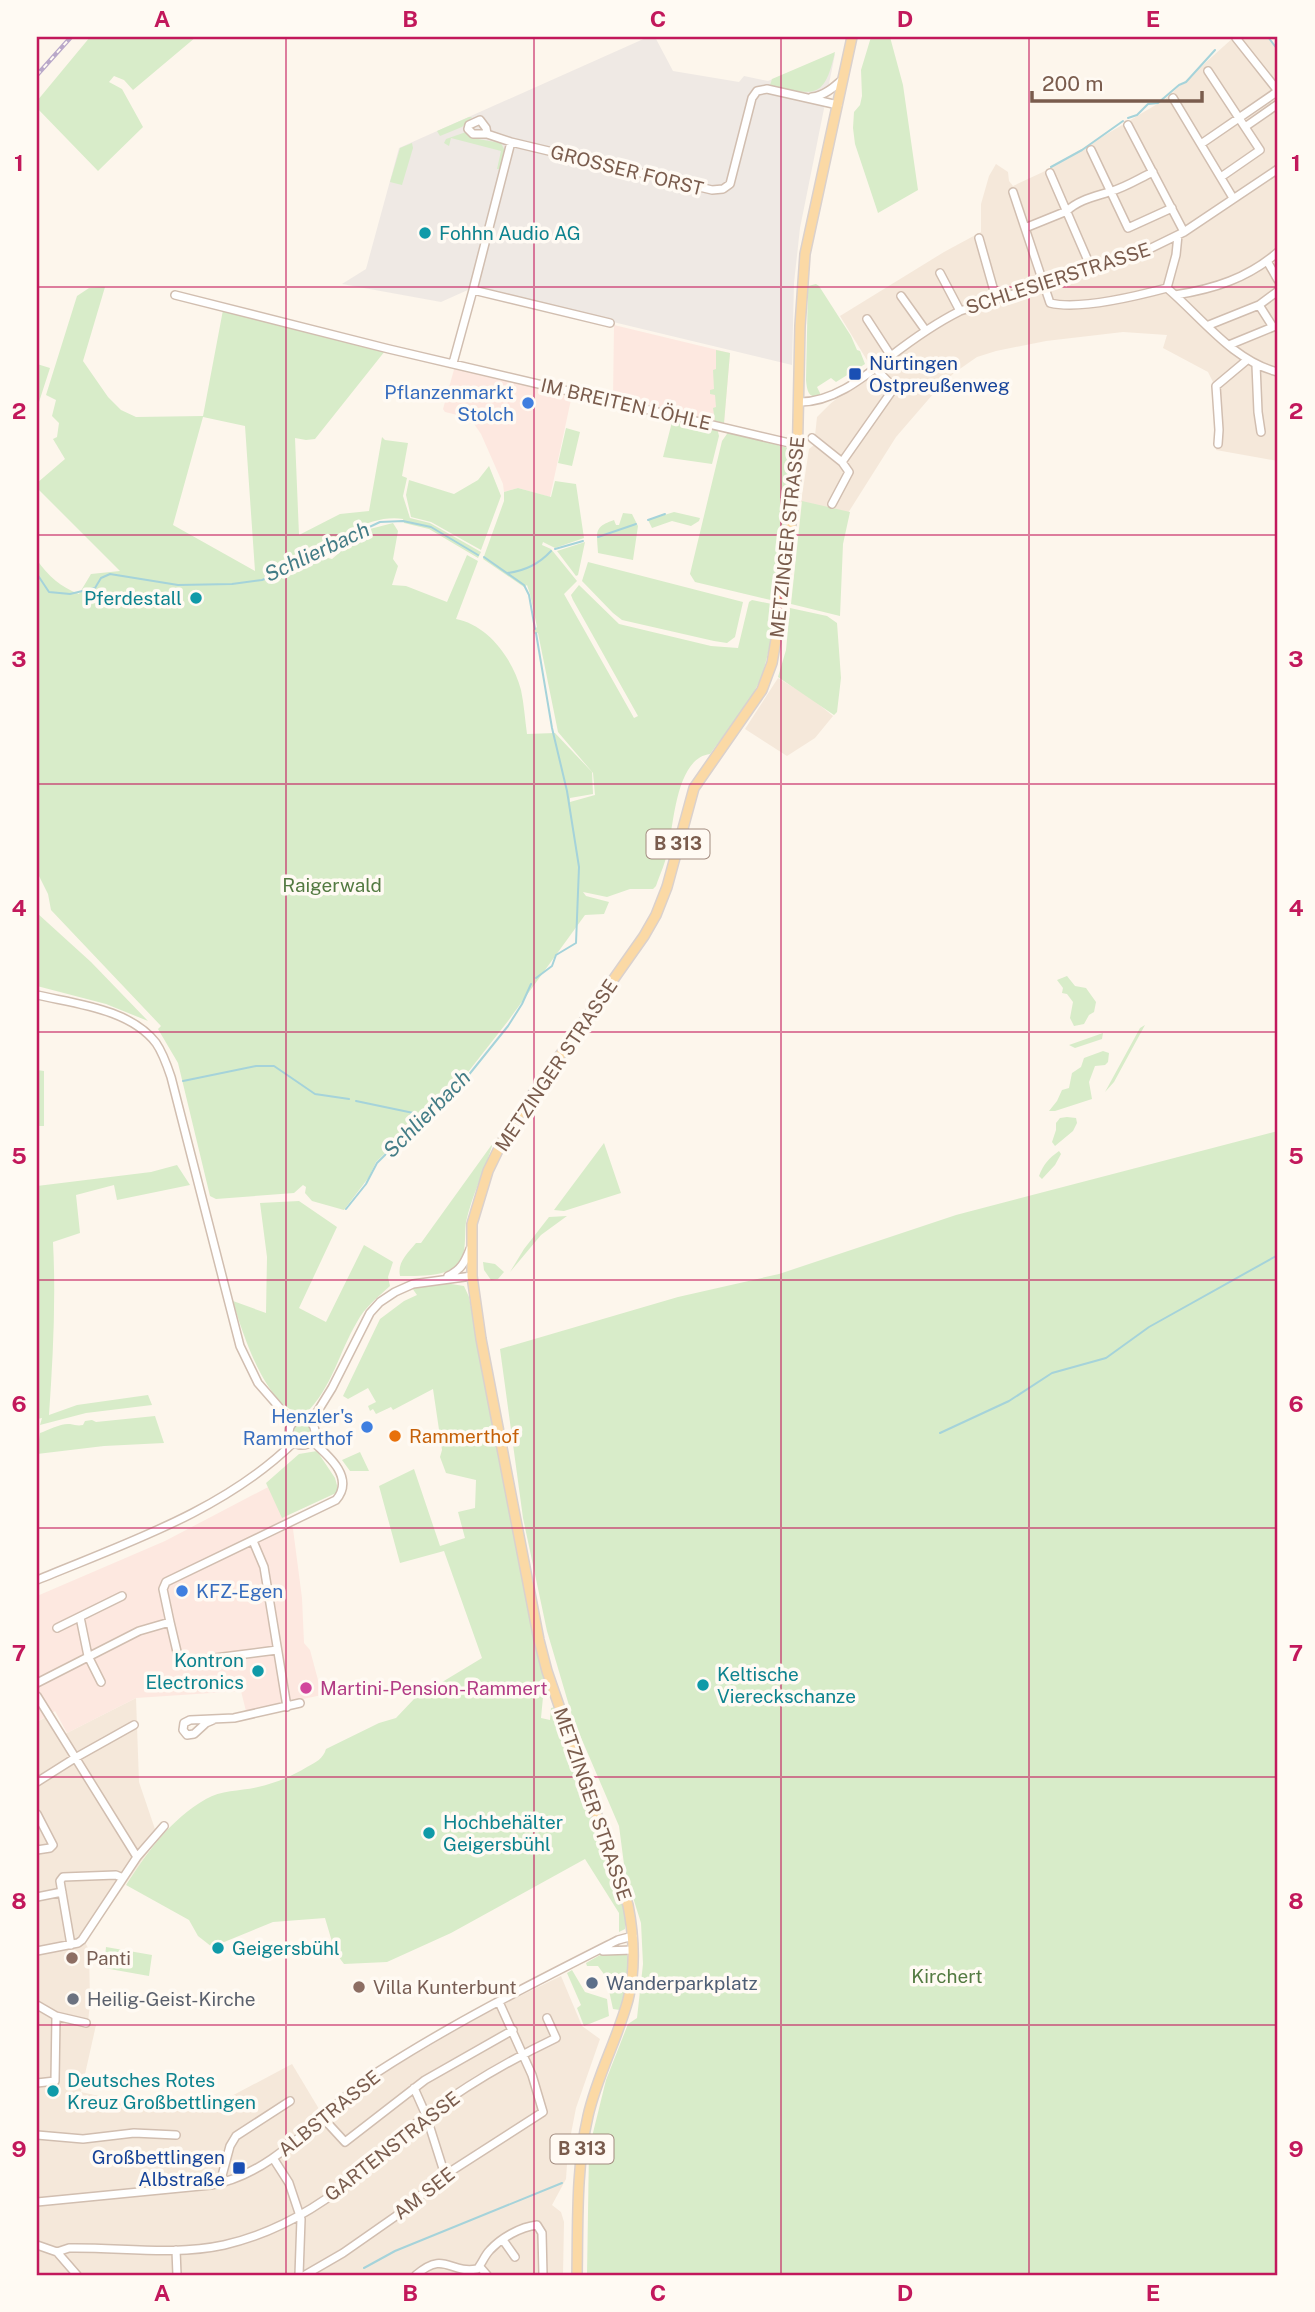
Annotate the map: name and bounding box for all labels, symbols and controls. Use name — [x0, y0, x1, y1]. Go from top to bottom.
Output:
text: A — [154, 5, 171, 32]
text: B — [402, 5, 418, 32]
text: C — [650, 5, 666, 32]
text: D — [897, 5, 913, 32]
text: E — [1146, 5, 1160, 32]
scale bar — [1032, 60, 1201, 104]
text: 200 m — [1042, 71, 1103, 96]
street label: GROSSER FORST — [548, 140, 706, 200]
text: 1 — [14, 149, 24, 176]
text: 1 — [1291, 149, 1301, 176]
place label: Fohhn Audio AG — [439, 222, 581, 244]
marker: Fohhn Audio AG — [417, 225, 433, 241]
street label: SCHLESIERSTRASSE — [963, 238, 1153, 318]
place label: Nürtingen Ostpreußenweg — [869, 352, 1010, 396]
marker: Nürtingen Ostpreußenweg — [847, 366, 863, 382]
street label: IM BREITEN LÖHLE — [539, 374, 713, 434]
place label: Pflanzenmarkt Stolch — [384, 381, 514, 425]
marker: Pflanzenmarkt Stolch — [520, 395, 536, 411]
text: 2 — [12, 397, 26, 424]
text: 2 — [1289, 397, 1303, 424]
street label: METZINGER STRASSE — [765, 435, 809, 639]
water label: Schlierbach — [260, 516, 373, 587]
place label: Pferdestall — [84, 587, 182, 609]
marker: Pferdestall — [188, 590, 204, 606]
text: 3 — [11, 645, 27, 672]
text: 3 — [1288, 645, 1304, 672]
road number: B 313 — [646, 830, 710, 858]
park label: Raigerwald — [282, 874, 382, 896]
text: 4 — [11, 894, 27, 921]
text: 4 — [1288, 894, 1304, 921]
street label: METZINGER STRASSE — [490, 975, 622, 1155]
water label: Schlierbach — [378, 1065, 475, 1162]
text: 5 — [11, 1142, 27, 1169]
text: 5 — [1288, 1142, 1304, 1169]
text: 6 — [11, 1390, 27, 1417]
text: 6 — [1288, 1390, 1304, 1417]
place label: Henzler's Rammerthof — [243, 1405, 353, 1449]
marker: Henzler's Rammerthof — [359, 1419, 375, 1435]
place label: Rammerthof — [409, 1425, 519, 1447]
marker: Rammerthof — [387, 1428, 403, 1444]
place label: KFZ-Egen — [196, 1580, 283, 1602]
marker: KFZ-Egen — [174, 1583, 190, 1599]
text: 7 — [12, 1639, 26, 1666]
text: 7 — [1289, 1639, 1303, 1666]
place label: Kontron Electronics — [146, 1649, 244, 1693]
marker: Kontron Electronics — [250, 1663, 266, 1679]
place label: Keltische Viereckschanze — [717, 1663, 856, 1707]
place label: Martini-Pension-Rammert — [320, 1677, 548, 1699]
marker: Keltische Viereckschanze — [695, 1677, 711, 1693]
marker: Martini-Pension-Rammert — [298, 1680, 314, 1696]
street label: METZINGER STRASSE — [550, 1705, 636, 1903]
place label: Hochbehälter Geigersbühl — [443, 1811, 563, 1855]
marker: Hochbehälter Geigersbühl — [421, 1825, 437, 1841]
text: 8 — [11, 1887, 27, 1914]
text: 8 — [1288, 1887, 1304, 1914]
place label: Geigersbühl — [232, 1937, 340, 1959]
marker: Geigersbühl — [210, 1940, 226, 1956]
place label: Panti — [86, 1947, 131, 1969]
marker: Panti — [64, 1950, 80, 1966]
park label: Kirchert — [911, 1965, 983, 1987]
place label: Wanderparkplatz — [606, 1972, 758, 1994]
marker: Wanderparkplatz — [584, 1975, 600, 1991]
place label: Villa Kunterbunt — [373, 1976, 517, 1998]
marker: Villa Kunterbunt — [351, 1979, 367, 1995]
place label: Heilig-Geist-Kirche — [87, 1988, 255, 2010]
marker: Heilig-Geist-Kirche — [65, 1991, 81, 2007]
street label: ALBSTRASSE — [274, 2065, 384, 2161]
place label: Deutsches Rotes Kreuz Großbettlingen — [67, 2069, 256, 2113]
marker: Deutsches Rotes Kreuz Großbettlingen — [45, 2083, 61, 2099]
street label: GARTENSTRASSE — [320, 2087, 464, 2205]
road number: B 313 — [550, 2134, 614, 2164]
text: 9 — [11, 2135, 27, 2162]
text: 9 — [1288, 2135, 1304, 2162]
place label: Großbettlingen Albstraße — [92, 2146, 225, 2190]
marker: Großbettlingen Albstraße — [231, 2160, 247, 2176]
street label: AM SEE — [389, 2162, 459, 2224]
text: A — [154, 2279, 171, 2306]
text: B — [402, 2279, 418, 2306]
text: C — [650, 2279, 666, 2306]
text: D — [897, 2279, 913, 2306]
text: E — [1146, 2279, 1160, 2306]

